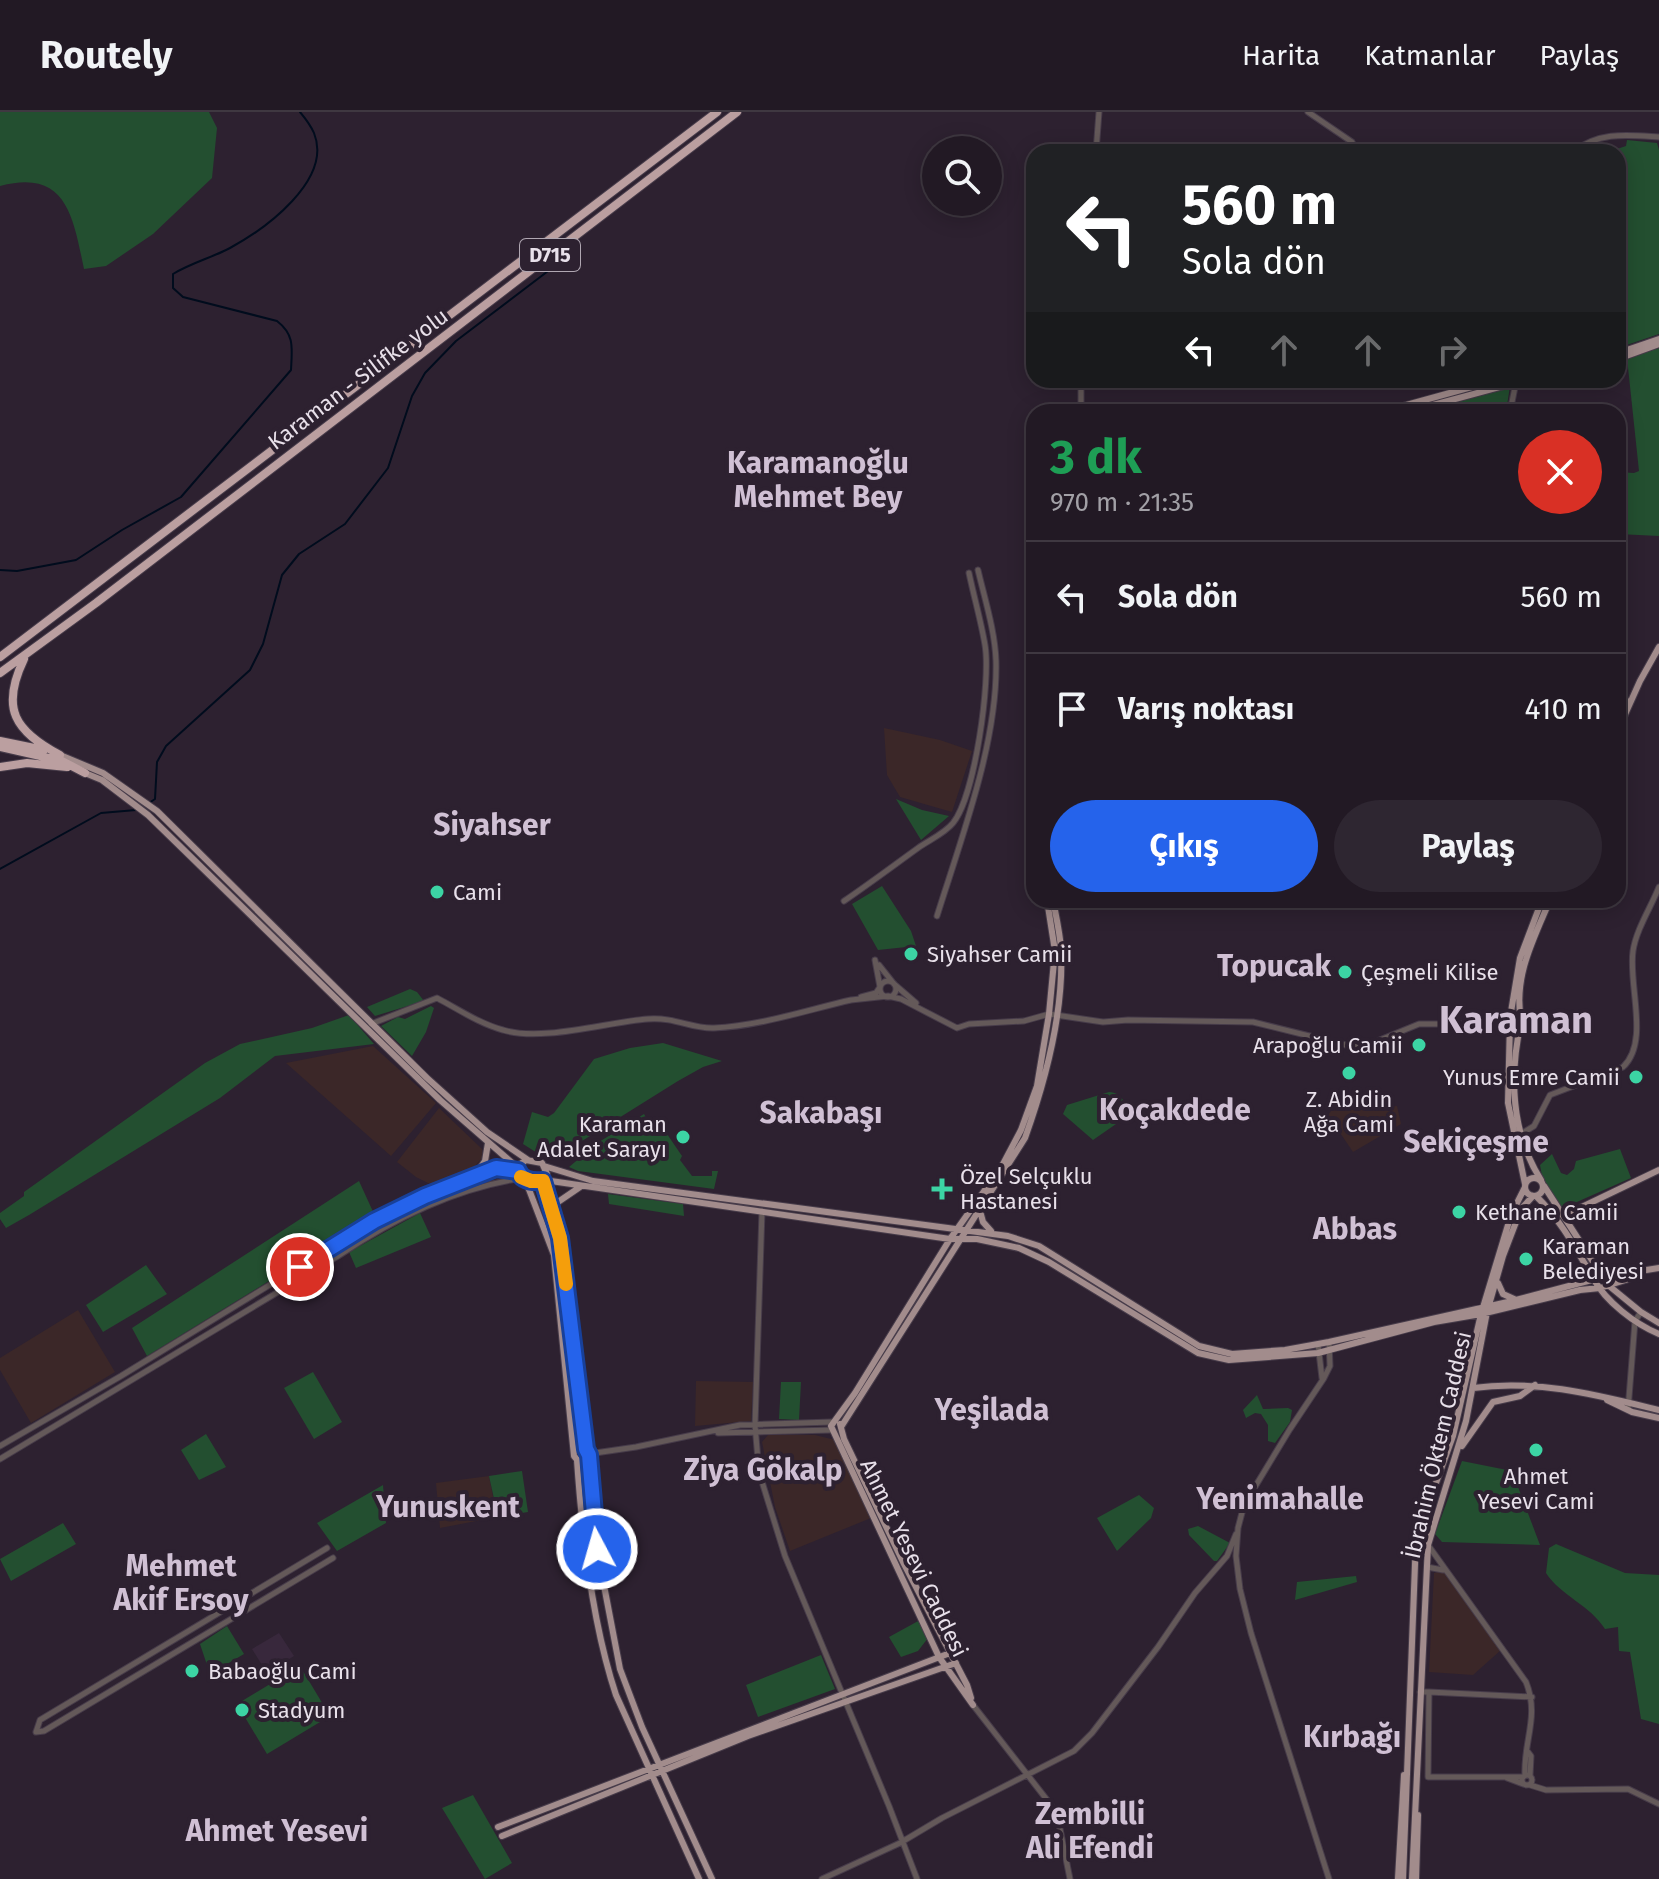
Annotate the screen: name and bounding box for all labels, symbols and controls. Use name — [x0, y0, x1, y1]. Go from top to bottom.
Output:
text: Routely — [40, 32, 172, 78]
text: Harita — [1242, 39, 1320, 72]
text: Katmanlar — [1364, 39, 1496, 72]
text: Paylaş — [1540, 39, 1619, 72]
map controls — [922, 136, 1002, 216]
button: search — [922, 136, 1002, 216]
text: 560 m — [1182, 172, 1337, 239]
icon: left — [1050, 176, 1154, 280]
road number: D715 — [520, 239, 580, 271]
text: Sola dön — [1182, 240, 1326, 284]
street label: Karaman - Silifke yolu — [263, 302, 453, 456]
icon: left — [1178, 328, 1222, 372]
icon: ahead — [1262, 328, 1306, 372]
icon: ahead — [1346, 328, 1390, 372]
icon: right — [1430, 328, 1474, 372]
text: 3 dk — [1050, 428, 1142, 486]
button: close — [1518, 430, 1602, 514]
district label: Karamanoğlu Mehmet Bey — [727, 445, 909, 515]
text: 970 m · 21:35 — [1050, 487, 1194, 518]
icon: left — [1050, 575, 1094, 619]
text: Sola dön — [1118, 579, 1238, 615]
text: 560 m — [1521, 579, 1602, 615]
icon: arrive — [1050, 687, 1094, 731]
text: Varış noktası — [1118, 691, 1294, 727]
text: 410 m — [1524, 691, 1602, 727]
button: Çıkış — [1050, 800, 1318, 892]
button: Paylaş — [1334, 800, 1602, 892]
district label: Siyahser — [433, 807, 552, 843]
place label: Cami — [453, 879, 502, 906]
marker: Cami — [428, 883, 446, 901]
place label: Siyahser Camii — [927, 941, 1072, 968]
marker: Siyahser Camii — [902, 945, 920, 963]
district label: Topucak — [1217, 948, 1332, 984]
place label: Çeşmeli Kilise — [1361, 959, 1499, 987]
marker: Çeşmeli Kilise — [1336, 963, 1354, 981]
district label: Karaman — [1439, 997, 1593, 1043]
place label: Arapoğlu Camii — [1253, 1032, 1403, 1059]
marker: Arapoğlu Camii — [1410, 1036, 1428, 1054]
marker: Z. Abidin Ağa Cami — [1340, 1064, 1358, 1082]
place label: Yunus Emre Camii — [1443, 1064, 1620, 1091]
marker: Yunus Emre Camii — [1627, 1068, 1645, 1086]
place label: Z. Abidin Ağa Cami — [1304, 1086, 1394, 1138]
district label: Koçakdede — [1099, 1092, 1251, 1129]
district label: Sakabaşı — [760, 1095, 882, 1132]
place label: Karaman Adalet Sarayı — [537, 1111, 667, 1163]
district label: Sekiçeşme — [1403, 1124, 1549, 1161]
marker: Karaman Adalet Sarayı — [674, 1128, 692, 1146]
place label: Özel Selçuklu Hastanesi — [960, 1163, 1093, 1215]
marker: Özel Selçuklu Hastanesi — [931, 1178, 953, 1200]
place label: Kethane Camii — [1475, 1199, 1619, 1226]
marker: Kethane Camii — [1450, 1203, 1468, 1221]
district label: Abbas — [1312, 1211, 1397, 1247]
pin — [266, 1233, 334, 1301]
place label: Karaman Belediyesi — [1542, 1233, 1644, 1285]
icon: arrive — [278, 1245, 322, 1289]
marker: Karaman Belediyesi — [1517, 1250, 1535, 1268]
street label: İbrahim Öktem Caddesi — [1399, 1329, 1477, 1561]
district label: Yeşilada — [934, 1392, 1050, 1429]
marker: Ahmet Yesevi Cami — [1527, 1441, 1545, 1459]
district label: Ziya Gökalp — [683, 1452, 843, 1488]
street label: Ahmet Yesevi Caddesi — [854, 1455, 974, 1661]
place label: Ahmet Yesevi Cami — [1478, 1463, 1594, 1515]
district label: Yenimahalle — [1195, 1481, 1364, 1517]
district label: Yunuskent — [375, 1489, 520, 1525]
position arrow — [555, 1507, 639, 1591]
district label: Mehmet Akif Ersoy — [113, 1548, 249, 1618]
place label: Babaoğlu Cami — [208, 1658, 357, 1685]
marker: Babaoğlu Cami — [183, 1662, 201, 1680]
place label: Stadyum — [258, 1697, 345, 1724]
marker: Stadyum — [233, 1701, 251, 1719]
district label: Kırbağı — [1303, 1719, 1401, 1755]
district label: Zembilli Ali Efendi — [1025, 1796, 1154, 1866]
district label: Ahmet Yesevi — [185, 1813, 368, 1849]

